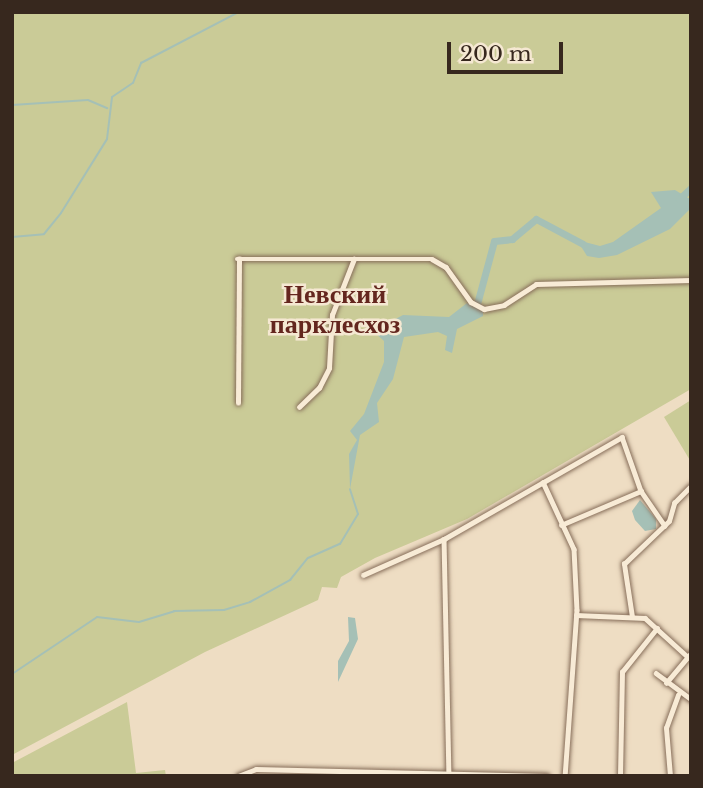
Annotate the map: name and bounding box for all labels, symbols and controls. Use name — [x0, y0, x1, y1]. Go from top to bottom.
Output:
scale bar — [451, 28, 566, 72]
text: 200 m — [460, 41, 531, 67]
district label: Невский парклесхоз — [270, 279, 400, 340]

